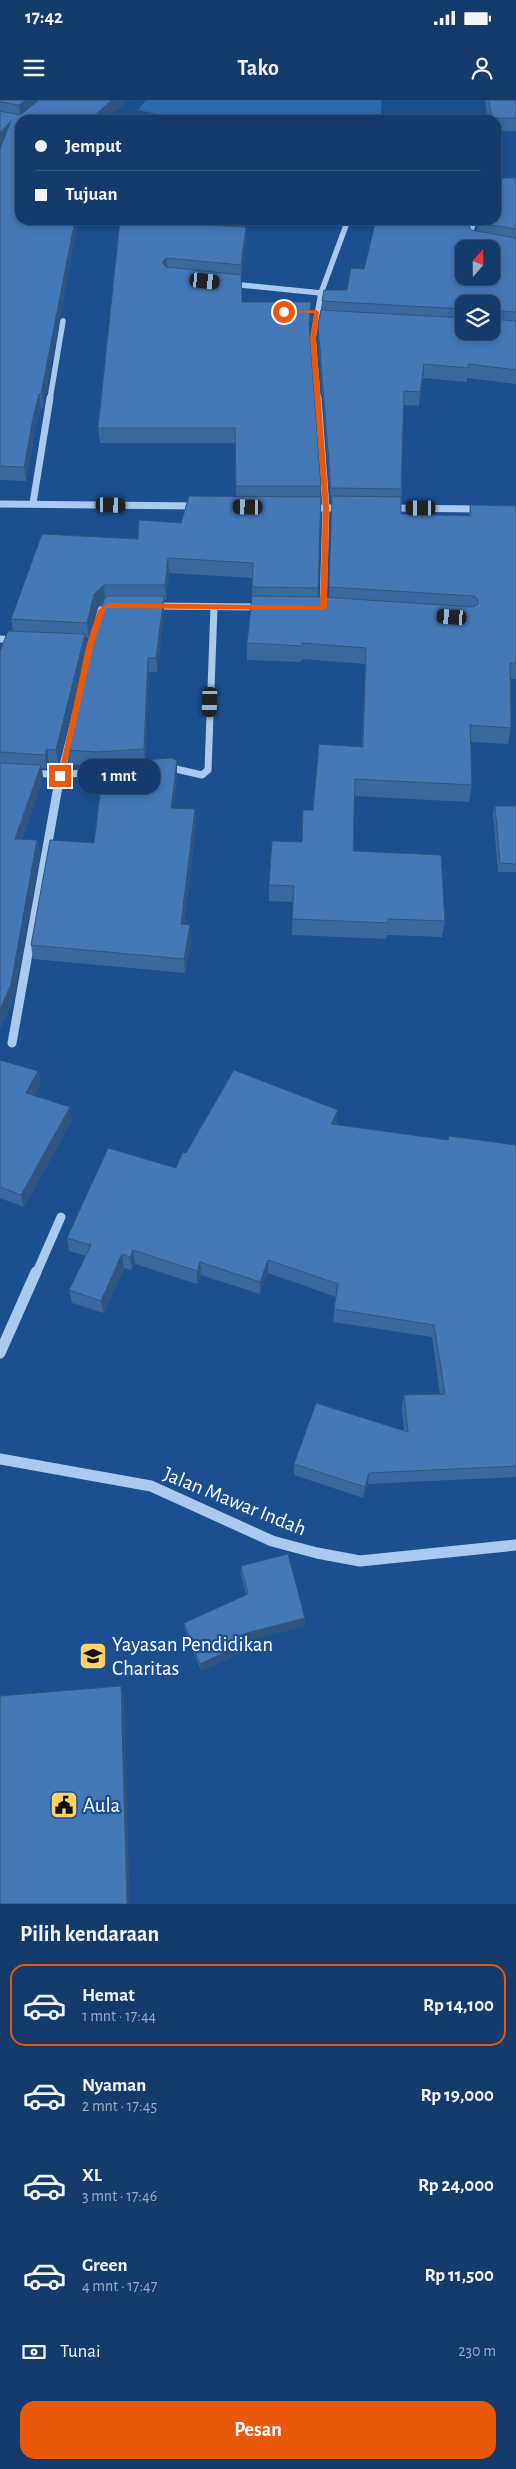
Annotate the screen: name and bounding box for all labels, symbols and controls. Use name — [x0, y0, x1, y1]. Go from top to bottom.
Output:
text: 17:42 — [25, 8, 63, 27]
icon: menu — [20, 54, 48, 82]
icon: person — [468, 54, 496, 82]
text: Tako — [237, 57, 279, 79]
text: Jemput — [65, 137, 121, 156]
text: Tujuan — [65, 185, 118, 204]
north arrow — [455, 240, 500, 285]
map controls — [455, 240, 500, 340]
car — [189, 272, 220, 290]
button: layers — [455, 295, 500, 340]
route start — [273, 301, 295, 323]
car — [95, 497, 126, 513]
car — [232, 499, 263, 515]
car — [406, 501, 436, 516]
car — [436, 608, 467, 626]
car — [201, 687, 218, 717]
callout: 1 mnt — [78, 758, 160, 794]
route end — [49, 765, 71, 787]
text: 1 mnt — [102, 768, 136, 784]
street label: Jalan Mawar Indah — [160, 1463, 309, 1540]
place label: Yayasan Pendidikan Charitas — [112, 1634, 273, 1679]
school or university icon: Yayasan Pendidikan Charitas — [78, 1641, 108, 1671]
public building icon: Aula — [49, 1790, 79, 1820]
place label: Aula — [83, 1795, 121, 1816]
text: Pilih kendaraan — [20, 1923, 159, 1945]
icon: car — [22, 1983, 67, 2028]
text: Hemat — [82, 1986, 135, 2005]
text: Rp 14,100 — [423, 1996, 494, 2015]
text: 1 mnt · 17:44 — [82, 2008, 156, 2024]
icon: car — [22, 2073, 67, 2118]
text: Nyaman — [82, 2076, 146, 2095]
text: Rp 19,000 — [420, 2086, 494, 2105]
text: 2 mnt · 17:45 — [82, 2098, 157, 2114]
icon: car — [22, 2163, 67, 2208]
text: XL — [82, 2166, 102, 2185]
text: Rp 24,000 — [418, 2176, 494, 2195]
text: 3 mnt · 17:46 — [82, 2188, 157, 2204]
icon: car — [22, 2253, 67, 2298]
text: Green — [82, 2256, 128, 2275]
text: Rp 11,500 — [424, 2266, 494, 2285]
text: 4 mnt · 17:47 — [82, 2278, 158, 2294]
icon: cash — [20, 2338, 48, 2366]
text: Tunai — [60, 2342, 101, 2361]
text: 230 m — [458, 2343, 496, 2359]
button: Pesan — [20, 2401, 496, 2459]

